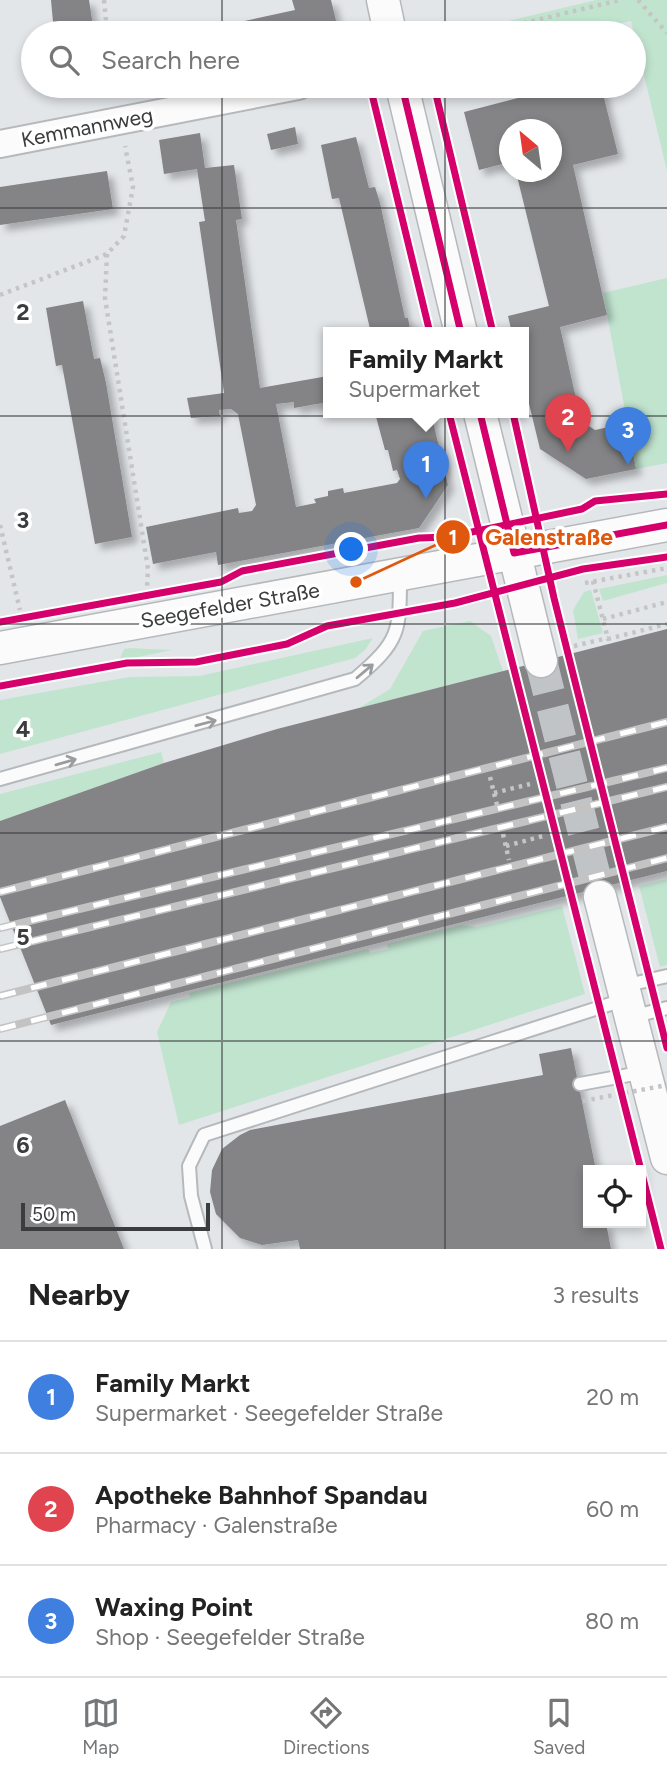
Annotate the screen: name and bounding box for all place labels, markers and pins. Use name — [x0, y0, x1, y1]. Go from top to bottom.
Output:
pin: 2 — [545, 394, 591, 452]
pin: 3 — [605, 407, 651, 465]
pin: 1 — [403, 441, 449, 499]
callout: Galenstraße — [436, 515, 627, 559]

